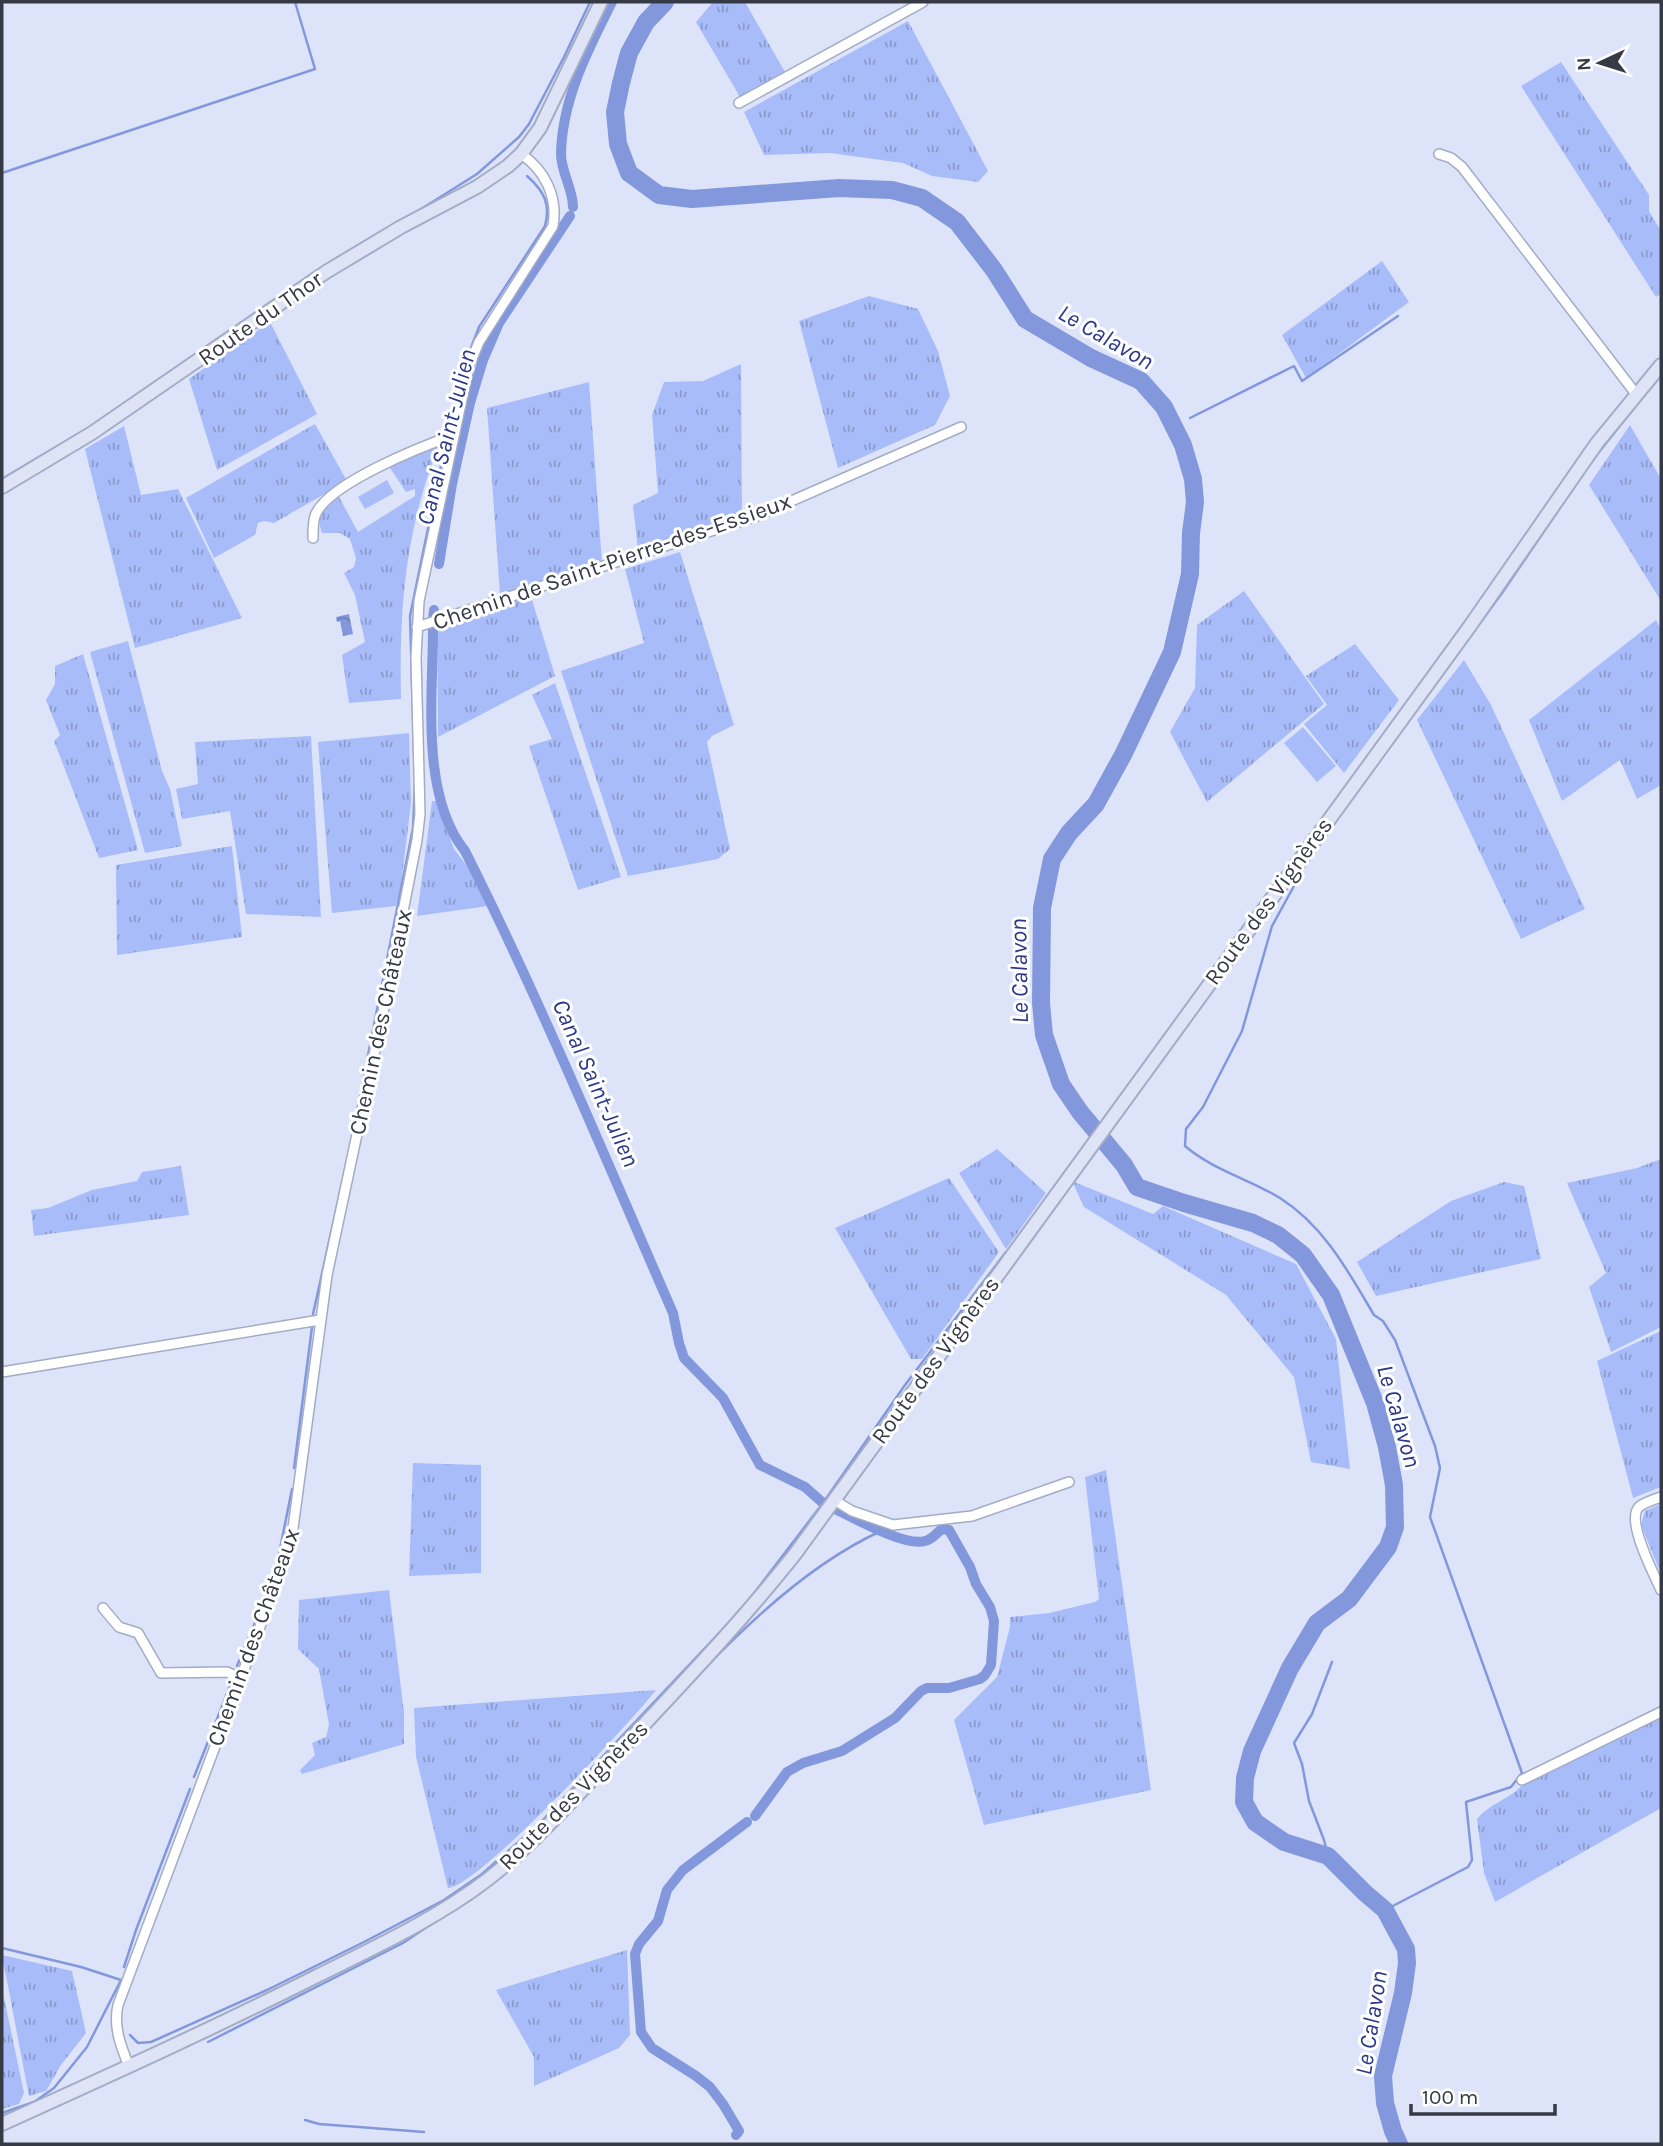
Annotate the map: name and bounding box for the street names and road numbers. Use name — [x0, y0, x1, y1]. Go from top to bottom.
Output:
street label: Route du Thor — [193, 265, 328, 371]
street label: Chemin de Saint-Pierre-des-Essieux — [429, 487, 795, 636]
street label: Route des Vignères — [1199, 812, 1338, 990]
street label: Chemin des Châteaux — [343, 907, 418, 1137]
street label: Route des Vignères — [866, 1271, 1005, 1449]
street label: Chemin des Châteaux — [201, 1524, 306, 1750]
street label: Route des Vignères — [493, 1715, 654, 1876]

